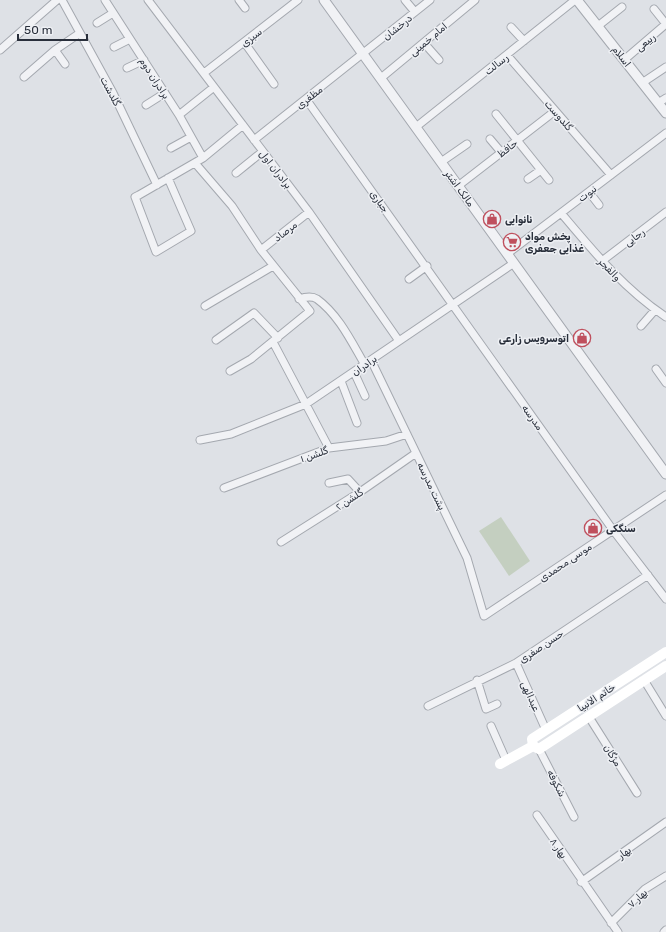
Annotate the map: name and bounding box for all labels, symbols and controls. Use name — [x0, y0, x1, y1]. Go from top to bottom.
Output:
street label: درخشان — [381, 12, 415, 43]
scale bar — [18, 16, 87, 42]
street label: امام خمینی — [407, 21, 450, 59]
text: 50 m — [24, 23, 52, 37]
street label: سبزی — [239, 26, 265, 50]
street label: ربیعی — [633, 31, 658, 54]
street label: اسلام — [609, 44, 633, 70]
street label: رسالت — [482, 52, 511, 78]
street label: برادران دوم — [136, 56, 172, 101]
street label: گلدشت — [97, 75, 123, 109]
street label: مظفری — [294, 83, 326, 112]
street label: گلدوست — [542, 98, 575, 134]
street label: حافظ — [495, 137, 520, 160]
street label: برادران اول — [256, 148, 294, 191]
street label: مالک اشتر — [441, 167, 477, 210]
street label: نبوت — [576, 183, 599, 205]
street label: جباری — [367, 188, 391, 215]
shop icon: نانوایی — [482, 209, 502, 229]
place label: نانوایی — [505, 214, 532, 226]
street label: مرصاد — [271, 219, 300, 245]
street label: رجایی — [622, 226, 647, 249]
place label: پخش مواد غذایی جعفری — [525, 231, 584, 255]
supermarket icon: پخش مواد غذایی جعفری — [502, 232, 522, 252]
street label: والفجر — [595, 255, 623, 284]
shop icon: اتوسرویس زارعی — [572, 328, 592, 348]
place label: اتوسرویس زارعی — [499, 333, 569, 345]
street label: برادران — [350, 353, 380, 379]
street label: مدرسه — [519, 402, 546, 433]
street label: گلشن ۱ — [299, 444, 330, 465]
street label: پشت مدرسه — [413, 461, 448, 513]
street label: گلشن ۲ — [333, 486, 366, 513]
shop icon: سنگکی — [583, 518, 603, 538]
place label: سنگکی — [606, 523, 636, 535]
street label: موسی محمدی — [537, 541, 595, 585]
street label: حسن صفری — [517, 628, 566, 666]
street label: عبدالهی — [518, 679, 542, 714]
street label: خاتم الانبیا — [575, 681, 618, 715]
street label: مژگان — [601, 742, 624, 769]
street label: شکوفه — [544, 768, 568, 799]
street label: بهار ۸ — [547, 836, 569, 861]
street label: بهار — [615, 844, 634, 862]
street label: بهار ۷ — [625, 887, 650, 911]

